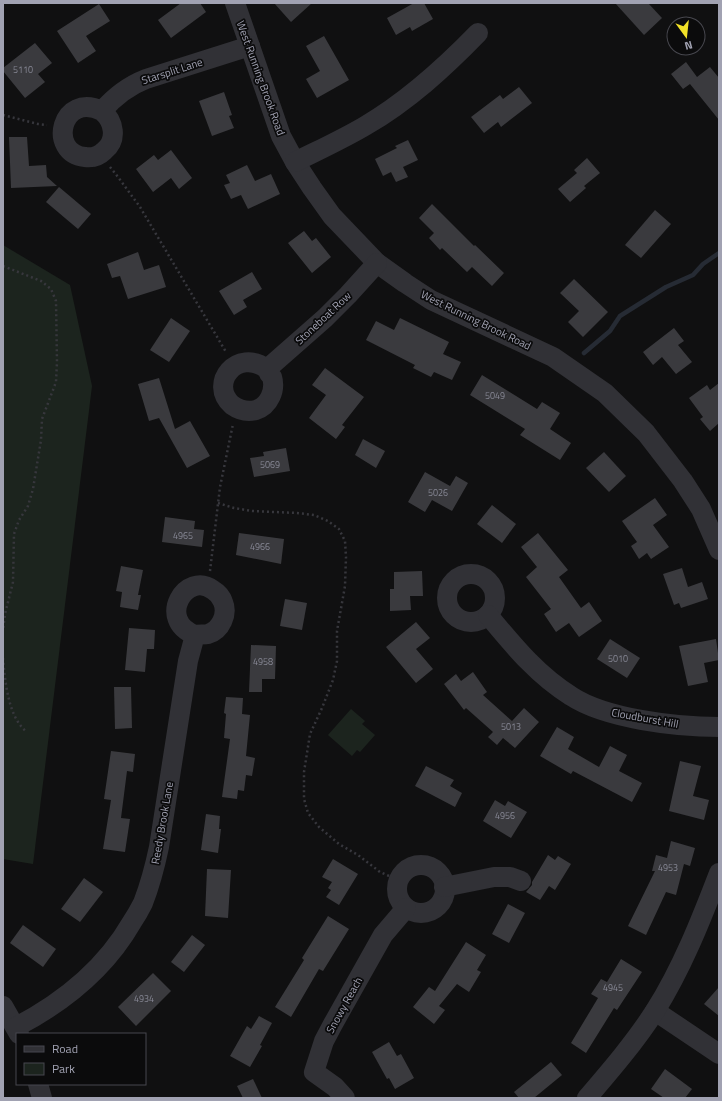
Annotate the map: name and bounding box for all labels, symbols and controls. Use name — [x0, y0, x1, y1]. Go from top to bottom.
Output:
north arrow — [666, 16, 706, 56]
street label: West Running Brook Road — [233, 18, 289, 138]
text: N — [683, 37, 694, 54]
street label: Starsplit Lane — [139, 53, 205, 88]
house number: 5110 — [13, 63, 33, 76]
street label: West Running Brook Road — [418, 286, 534, 354]
street label: Stoneboat Row — [292, 287, 355, 348]
house number: 5049 — [485, 389, 505, 402]
house number: 5069 — [260, 458, 280, 471]
house number: 5026 — [428, 486, 448, 499]
house number: 4965 — [173, 529, 193, 542]
house number: 4966 — [250, 540, 270, 553]
house number: 5010 — [608, 652, 628, 665]
house number: 4958 — [253, 655, 273, 668]
street label: Cloudburst Hill — [610, 704, 680, 732]
house number: 5013 — [501, 720, 521, 733]
street label: Reedy Brook Lane — [147, 780, 177, 865]
house number: 4956 — [495, 809, 515, 822]
house number: 4953 — [658, 861, 678, 874]
street label: Snowy Reach — [322, 974, 366, 1036]
house number: 4945 — [603, 981, 623, 994]
house number: 4934 — [134, 992, 154, 1005]
legend — [16, 1033, 146, 1085]
text: Road — [52, 1039, 78, 1058]
text: Park — [52, 1059, 75, 1078]

